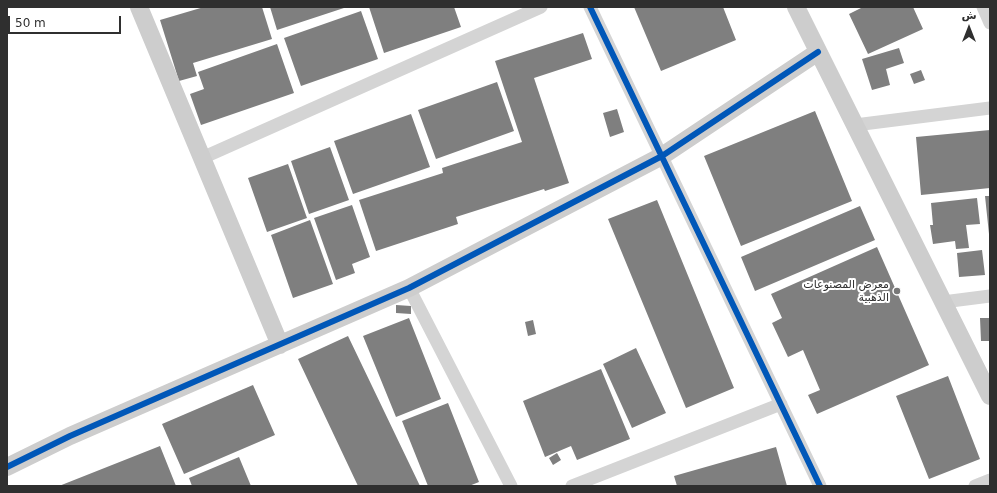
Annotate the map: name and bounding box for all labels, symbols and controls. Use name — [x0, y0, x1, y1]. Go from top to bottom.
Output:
scale bar — [10, 8, 123, 34]
north arrow — [949, 8, 989, 48]
text: ش — [961, 9, 977, 22]
text: 50 m — [15, 16, 46, 30]
place label: معرض المصنوعات الذهبية — [803, 278, 889, 304]
marker: معرض المصنوعات الذهبية — [892, 286, 902, 296]

